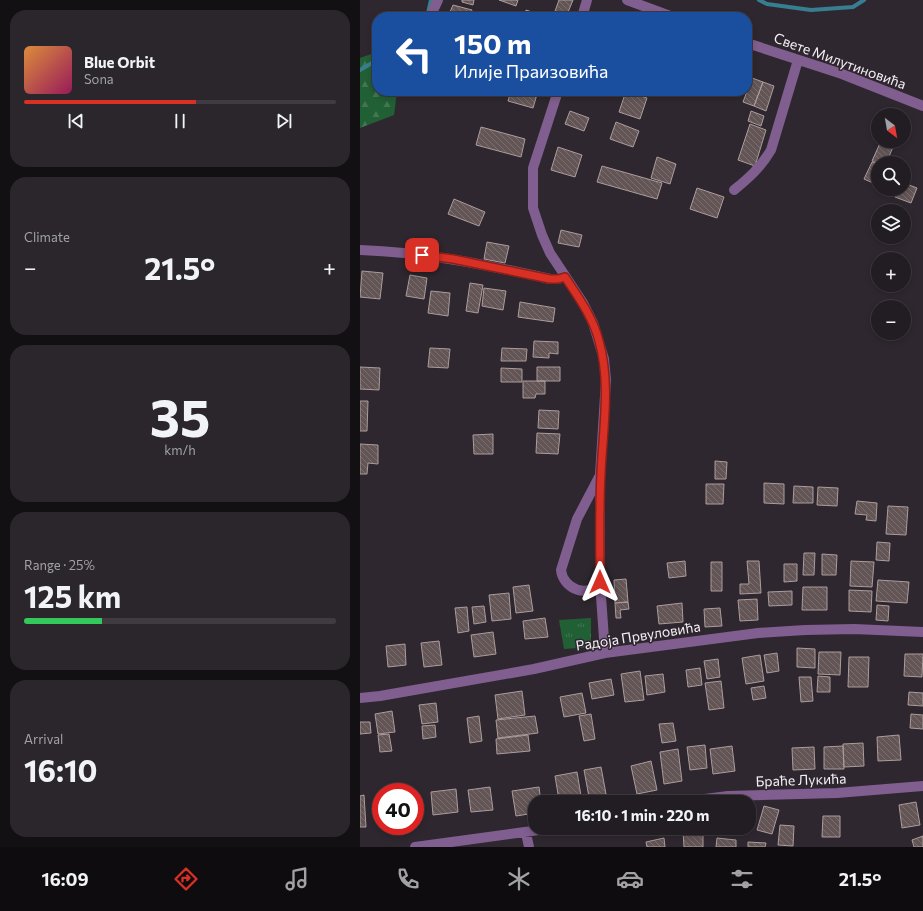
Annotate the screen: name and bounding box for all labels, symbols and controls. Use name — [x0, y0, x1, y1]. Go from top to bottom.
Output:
text: 150 m — [454, 26, 531, 60]
icon: left — [388, 28, 440, 80]
street label: Свете Милутиновића — [772, 29, 909, 92]
text: Blue Orbit — [84, 53, 155, 71]
text: Илије Праизовића — [454, 60, 608, 82]
text: Sona — [84, 71, 114, 87]
north arrow — [871, 108, 911, 148]
map controls — [871, 108, 911, 340]
icon: previous — [65, 110, 87, 132]
icon: pause — [169, 110, 191, 132]
icon: next — [273, 110, 295, 132]
button: search — [871, 156, 911, 196]
button: layers — [871, 204, 911, 244]
text: Climate — [24, 229, 70, 245]
pin — [405, 238, 439, 272]
icon: arrive — [411, 244, 433, 266]
text: 21.5° — [144, 249, 215, 286]
button: + — [871, 252, 911, 292]
text: − — [24, 254, 37, 281]
text: + — [323, 254, 336, 281]
button: − — [871, 300, 911, 340]
text: 35 — [150, 384, 210, 448]
text: km/h — [164, 442, 196, 458]
text: Range · 25% — [24, 557, 95, 573]
position arrow — [579, 561, 621, 603]
text: 125 km — [24, 577, 121, 614]
street label: Радоја Првуловића — [574, 617, 702, 654]
text: Arrival — [24, 731, 63, 747]
text: 16:10 — [24, 751, 98, 788]
street label: Браће Лукића — [755, 769, 847, 790]
speed limit sign: 40 — [372, 783, 424, 835]
text: 16:10 · 1 min · 220 m — [575, 806, 709, 824]
icon: directions — [172, 865, 200, 893]
icon: music — [283, 865, 311, 893]
icon: phone — [394, 865, 422, 893]
icon: climate — [505, 865, 533, 893]
icon: car — [616, 865, 644, 893]
icon: filters — [728, 865, 756, 893]
text: 16:09 — [42, 868, 89, 890]
text: 21.5° — [839, 868, 881, 890]

